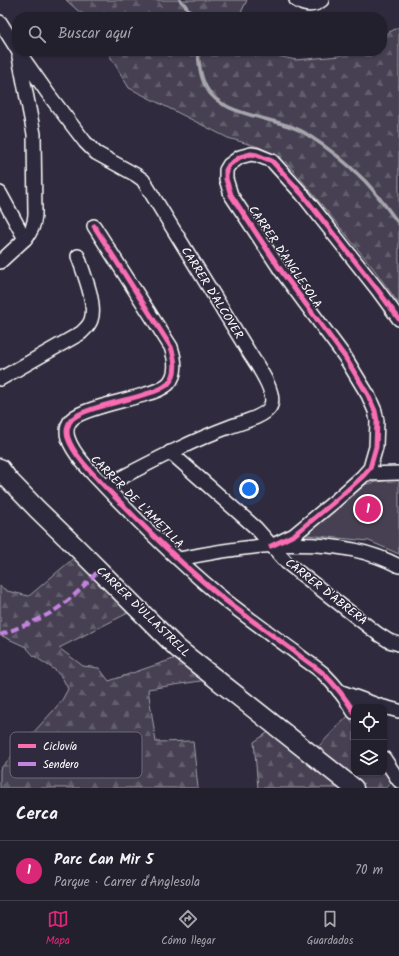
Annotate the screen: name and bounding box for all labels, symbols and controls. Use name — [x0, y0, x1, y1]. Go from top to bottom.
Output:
search box — [12, 12, 387, 56]
text: Buscar aquí — [58, 22, 131, 46]
icon: search — [26, 23, 48, 45]
street label: CARRER D'ANGLESOLA — [243, 202, 327, 312]
street label: CARRER D'ALCOVER — [176, 243, 248, 343]
street label: CARRER DE L'AMETLLA — [86, 451, 188, 553]
your location — [239, 479, 259, 499]
pin: 1 — [355, 494, 381, 524]
street label: CARRER D'ABRERA — [281, 554, 371, 630]
street label: CARRER D'ULLASTRELL — [92, 562, 194, 662]
map controls — [351, 704, 387, 776]
button: locate — [351, 704, 387, 740]
legend — [10, 732, 142, 778]
text: Ciclovía — [43, 738, 77, 756]
button: layers — [351, 740, 387, 776]
text: Sendero — [43, 756, 79, 774]
text: Cerca — [16, 801, 58, 828]
text: Parc Can Mir 5 — [54, 848, 153, 872]
text: 1 — [27, 860, 31, 881]
text: 70 m — [355, 860, 383, 881]
text: Parque · Carrer d'Anglesola — [54, 872, 200, 893]
tab: Mapa — [46, 908, 70, 950]
tab: Cómo llegar — [161, 908, 215, 950]
tab: Guardados — [307, 908, 353, 950]

